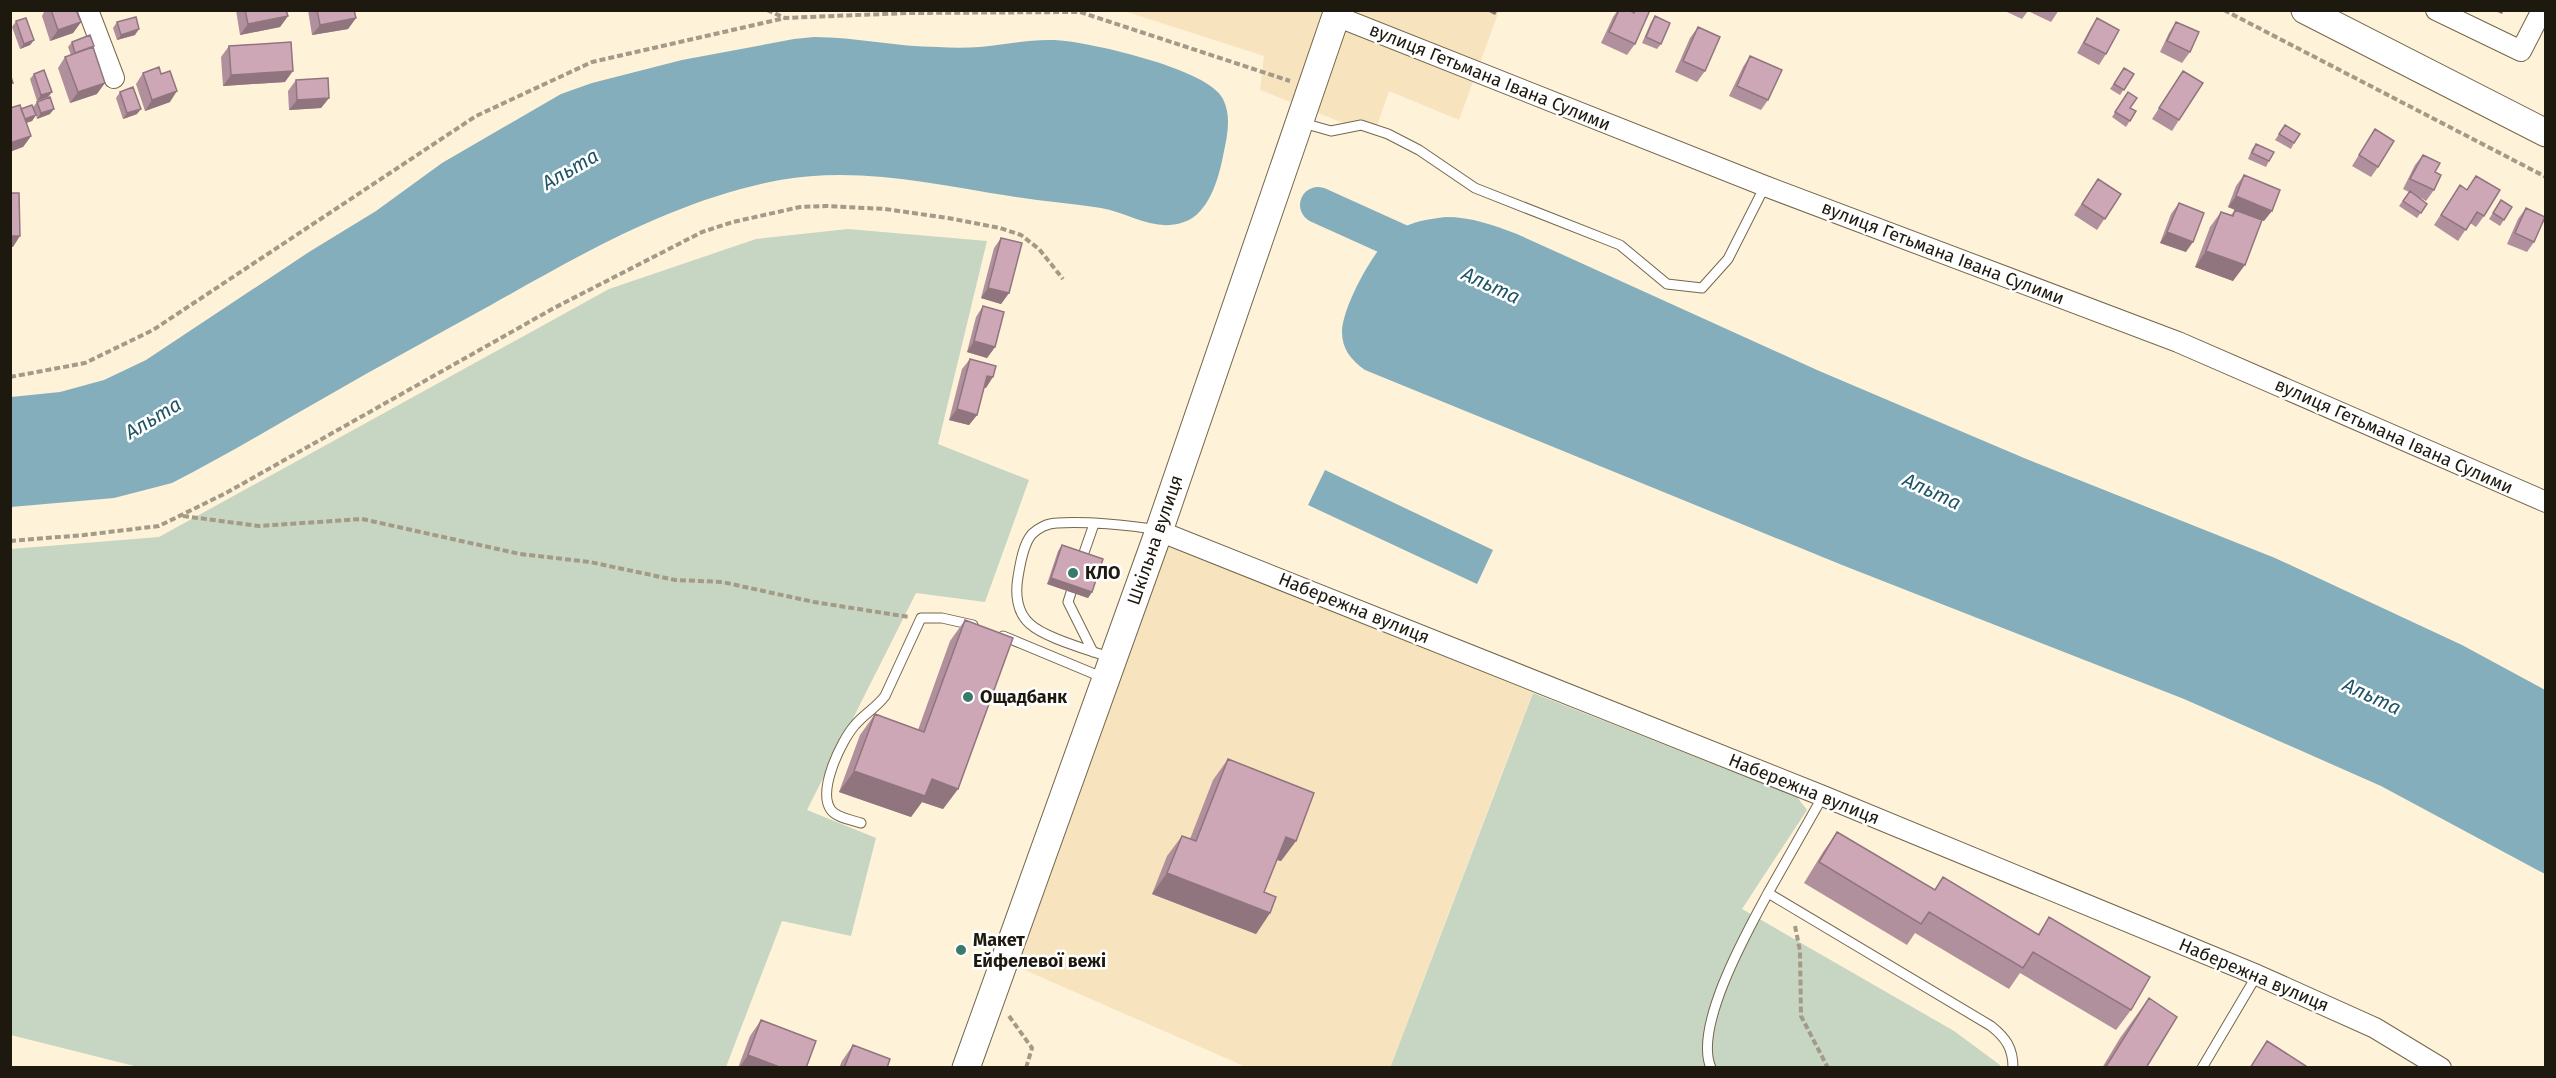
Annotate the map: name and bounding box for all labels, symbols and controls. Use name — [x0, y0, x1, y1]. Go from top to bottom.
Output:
street label: вулиця Гетьмана Івана Сулими — [1366, 18, 1614, 136]
water label: Альта — [537, 143, 603, 195]
street label: вулиця Гетьмана Івана Сулими — [1818, 196, 2068, 310]
water label: Альта — [1457, 261, 1524, 309]
street label: вулиця Гетьмана Івана Сулими — [2272, 373, 2516, 499]
water label: Альта — [120, 392, 185, 445]
water label: Альта — [1898, 467, 1965, 515]
street label: Шкільна вулиця — [1122, 472, 1188, 608]
place label: КЛО — [1085, 562, 1120, 584]
marker: КЛО — [1066, 566, 1080, 580]
street label: Набережна вулиця — [1275, 568, 1433, 648]
water label: Альта — [2338, 672, 2405, 720]
place label: Ощадбанк — [980, 686, 1067, 708]
marker: Ощадбанк — [961, 690, 975, 704]
street label: Набережна вулиця — [1725, 749, 1883, 829]
place label: Макет Ейфелевої вежі — [973, 929, 1106, 972]
street label: Набережна вулиця — [2176, 933, 2332, 1017]
marker: Макет Ейфелевої вежі — [954, 943, 968, 957]

